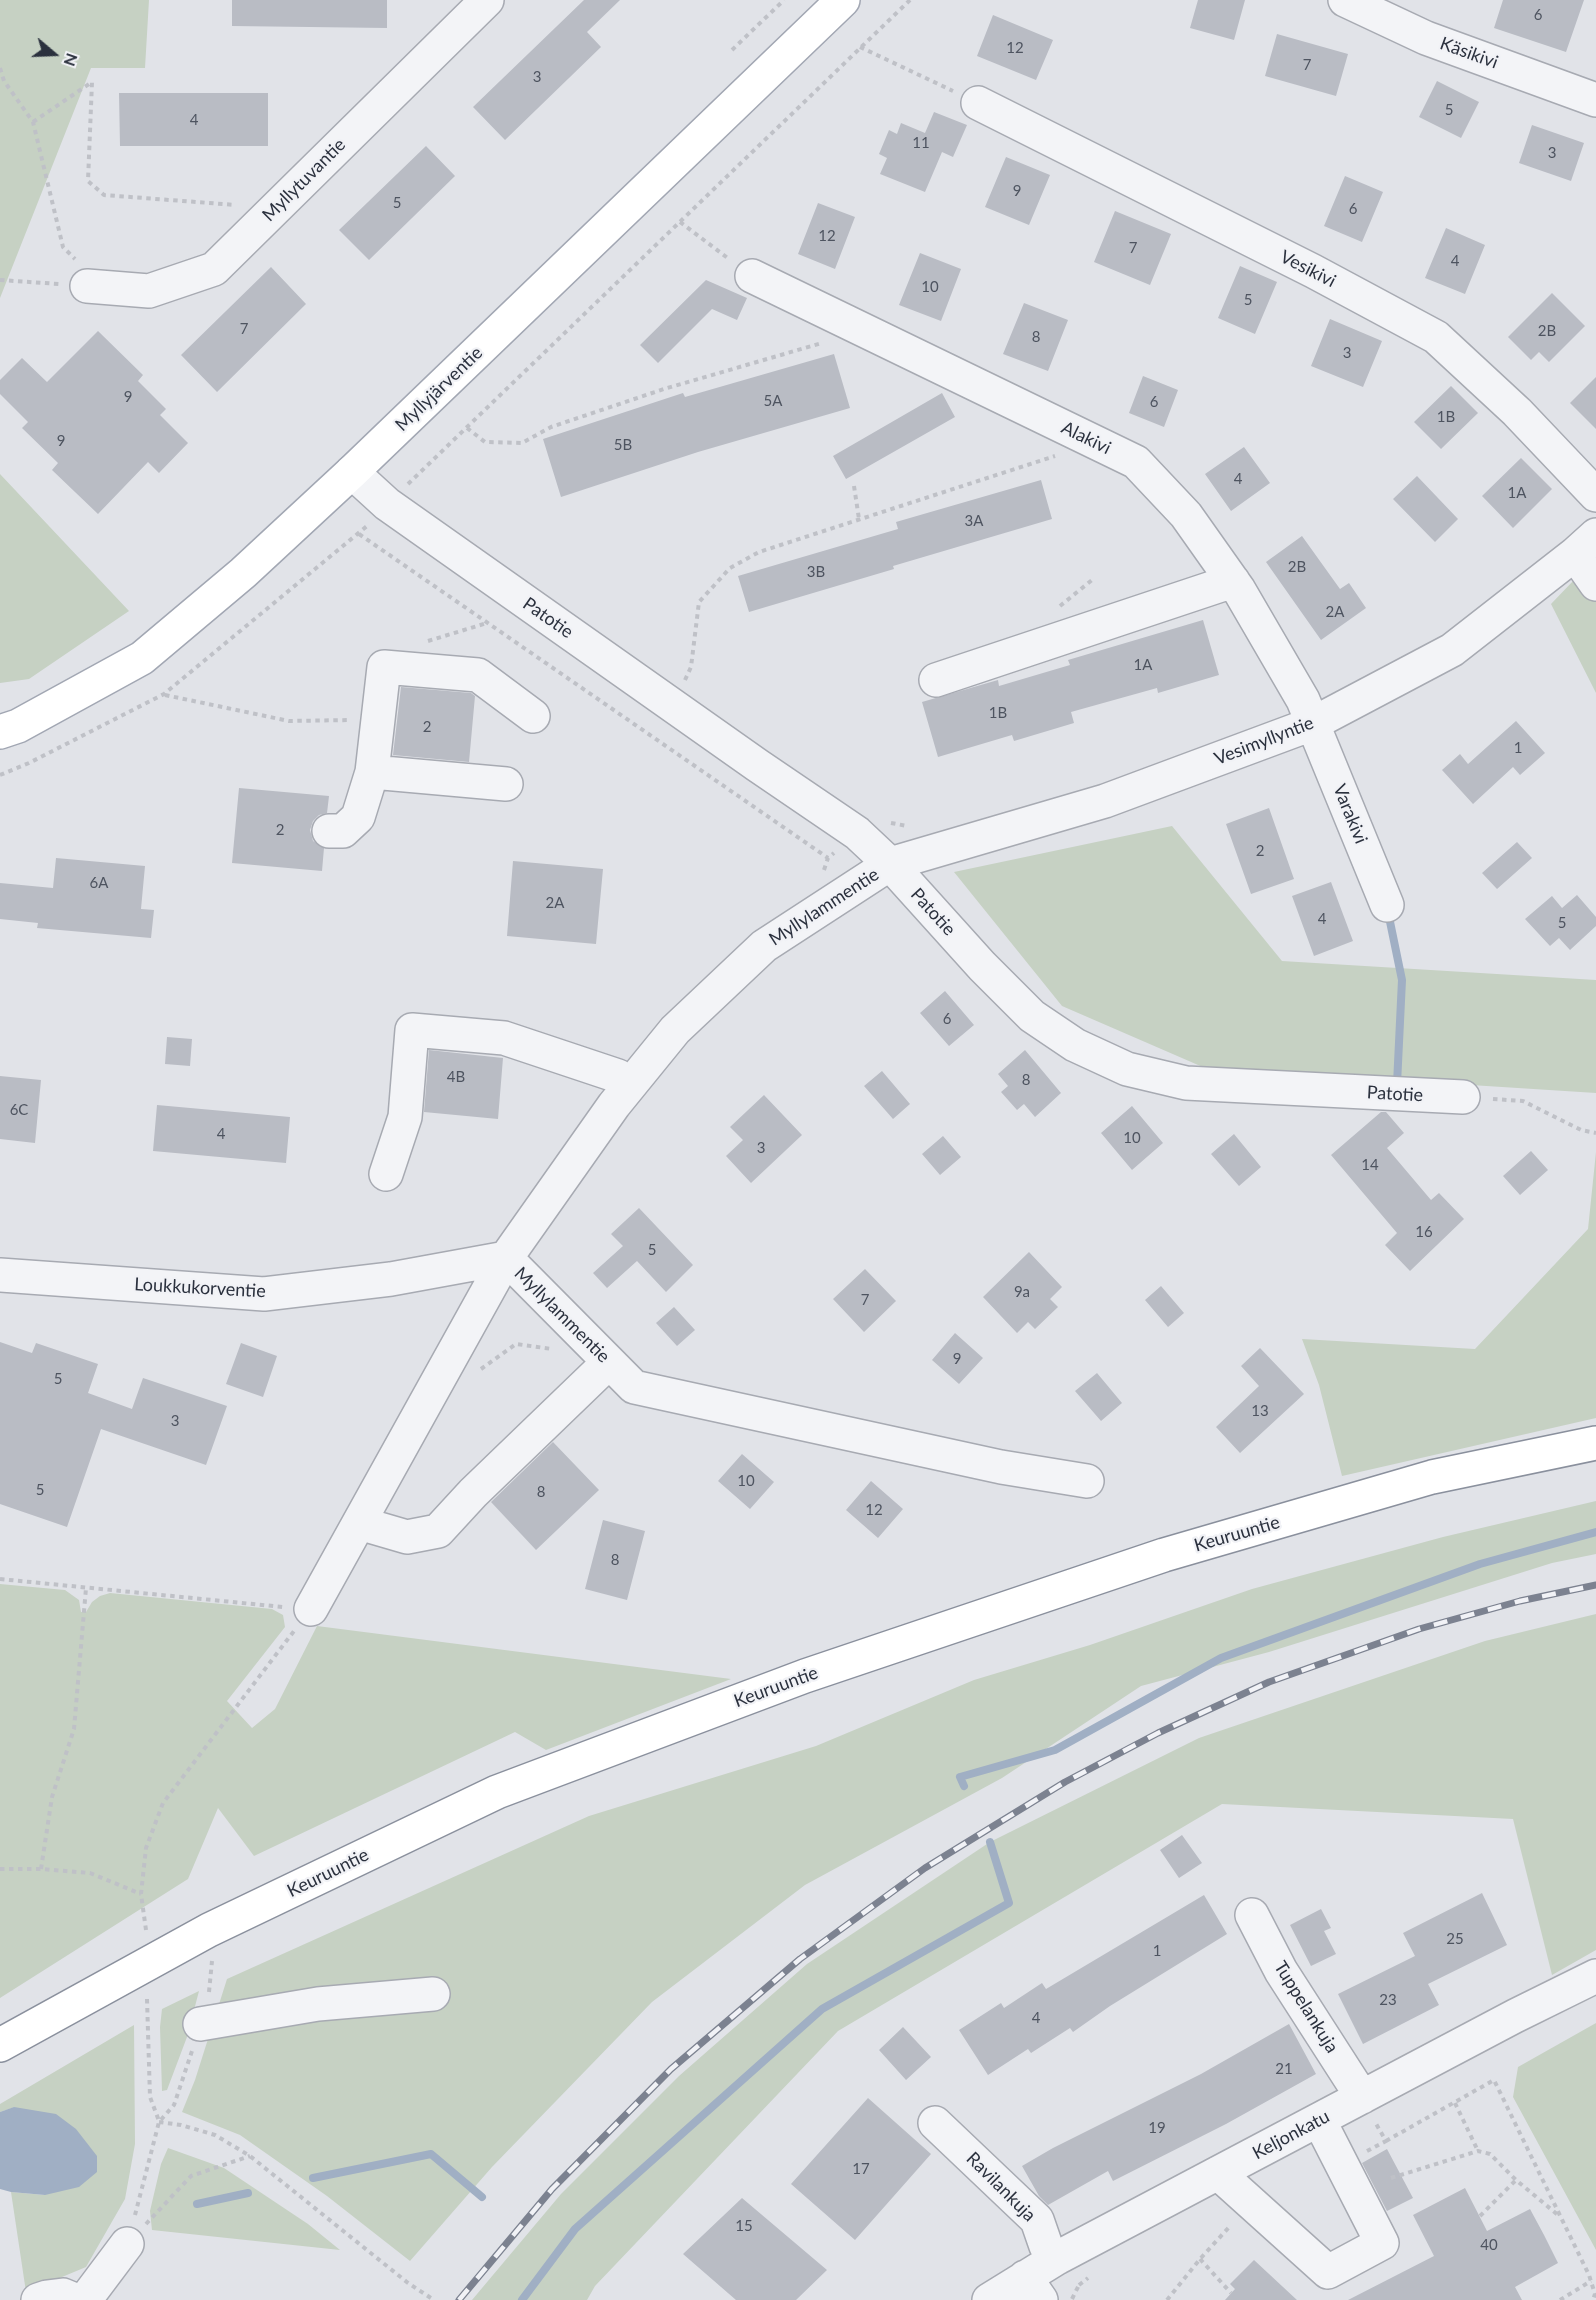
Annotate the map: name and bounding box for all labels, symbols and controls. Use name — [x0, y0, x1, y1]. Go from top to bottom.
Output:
house number: 6 — [1534, 6, 1542, 24]
north arrow — [24, 24, 84, 84]
street label: Käsikivi — [1437, 33, 1501, 73]
house number: 12 — [1006, 39, 1024, 57]
text: N — [61, 51, 82, 69]
house number: 7 — [1303, 56, 1311, 74]
house number: 3 — [533, 68, 541, 86]
house number: 5 — [1445, 101, 1453, 119]
house number: 4 — [190, 111, 198, 129]
street label: Myllytuvantie — [258, 134, 350, 226]
house number: 11 — [912, 134, 930, 152]
house number: 3 — [1548, 144, 1556, 162]
house number: 9 — [1013, 182, 1021, 200]
house number: 5 — [393, 194, 401, 212]
house number: 6 — [1349, 200, 1357, 218]
house number: 12 — [818, 227, 836, 245]
house number: 7 — [1129, 239, 1137, 257]
street label: Vesikivi — [1277, 246, 1339, 292]
house number: 4 — [1451, 252, 1459, 270]
house number: 10 — [921, 278, 939, 296]
house number: 5 — [1244, 291, 1252, 309]
house number: 7 — [240, 320, 248, 338]
house number: 2B — [1538, 322, 1556, 340]
house number: 8 — [1032, 328, 1040, 346]
street label: Myllyjärventie — [391, 342, 487, 436]
house number: 3 — [1343, 344, 1351, 362]
house number: 9 — [124, 388, 132, 406]
house number: 5A — [764, 392, 782, 410]
house number: 6 — [1150, 393, 1158, 411]
house number: 1B — [1437, 408, 1455, 426]
street label: Alakivi — [1058, 417, 1114, 459]
house number: 9 — [57, 432, 65, 450]
house number: 5B — [614, 436, 632, 454]
house number: 4 — [1234, 470, 1242, 488]
house number: 1A — [1508, 484, 1526, 502]
house number: 3A — [965, 512, 983, 530]
house number: 2B — [1288, 558, 1306, 576]
house number: 3B — [807, 563, 825, 581]
street label: Patotie — [519, 593, 577, 643]
house number: 2A — [1326, 603, 1344, 621]
house number: 1A — [1134, 656, 1152, 674]
house number: 1B — [989, 704, 1007, 722]
street label: Vesimyllyntie — [1211, 712, 1317, 770]
house number: 2 — [423, 718, 431, 736]
house number: 1 — [1514, 739, 1522, 757]
street label: Varakivi — [1328, 781, 1372, 847]
house number: 2 — [276, 821, 284, 839]
house number: 2 — [1256, 842, 1264, 860]
street label: Myllylammentie — [765, 864, 883, 950]
house number: 6A — [90, 874, 108, 892]
street label: Patotie — [906, 884, 960, 940]
house number: 2A — [546, 894, 564, 912]
house number: 4 — [1318, 910, 1326, 928]
house number: 5 — [1558, 914, 1566, 932]
house number: 6 — [943, 1010, 951, 1028]
house number: 4B — [447, 1068, 465, 1086]
house number: 8 — [1022, 1071, 1030, 1089]
street label: Patotie — [1366, 1082, 1424, 1106]
house number: 6C — [10, 1101, 28, 1119]
house number: 4 — [217, 1125, 225, 1143]
house number: 10 — [1123, 1129, 1141, 1147]
house number: 3 — [757, 1139, 765, 1157]
house number: 14 — [1361, 1156, 1379, 1174]
house number: 16 — [1415, 1223, 1433, 1241]
house number: 5 — [648, 1241, 656, 1259]
street label: Myllylammentie — [510, 1263, 614, 1367]
street label: Loukkukorventie — [134, 1274, 266, 1302]
house number: 9a — [1014, 1283, 1030, 1301]
house number: 7 — [861, 1291, 869, 1309]
house number: 9 — [953, 1350, 961, 1368]
house number: 5 — [54, 1370, 62, 1388]
house number: 13 — [1251, 1402, 1269, 1420]
house number: 3 — [171, 1412, 179, 1430]
house number: 10 — [737, 1472, 755, 1490]
house number: 5 — [36, 1481, 44, 1499]
house number: 8 — [537, 1483, 545, 1501]
house number: 12 — [865, 1501, 883, 1519]
street label: Keuruuntie — [1192, 1512, 1282, 1556]
house number: 8 — [611, 1551, 619, 1569]
street label: Keuruuntie — [731, 1662, 821, 1712]
street label: Keuruuntie — [284, 1844, 372, 1902]
house number: 25 — [1446, 1930, 1464, 1948]
house number: 1 — [1153, 1942, 1161, 1960]
street label: Tuppelankuja — [1269, 1957, 1343, 2057]
house number: 23 — [1379, 1991, 1397, 2009]
house number: 4 — [1032, 2009, 1040, 2027]
house number: 21 — [1275, 2060, 1293, 2078]
street label: Keljonkatu — [1249, 2106, 1333, 2164]
house number: 19 — [1148, 2119, 1166, 2137]
street label: Ravilankuja — [962, 2148, 1040, 2226]
house number: 17 — [852, 2160, 870, 2178]
house number: 15 — [735, 2217, 753, 2235]
house number: 40 — [1480, 2236, 1498, 2254]

